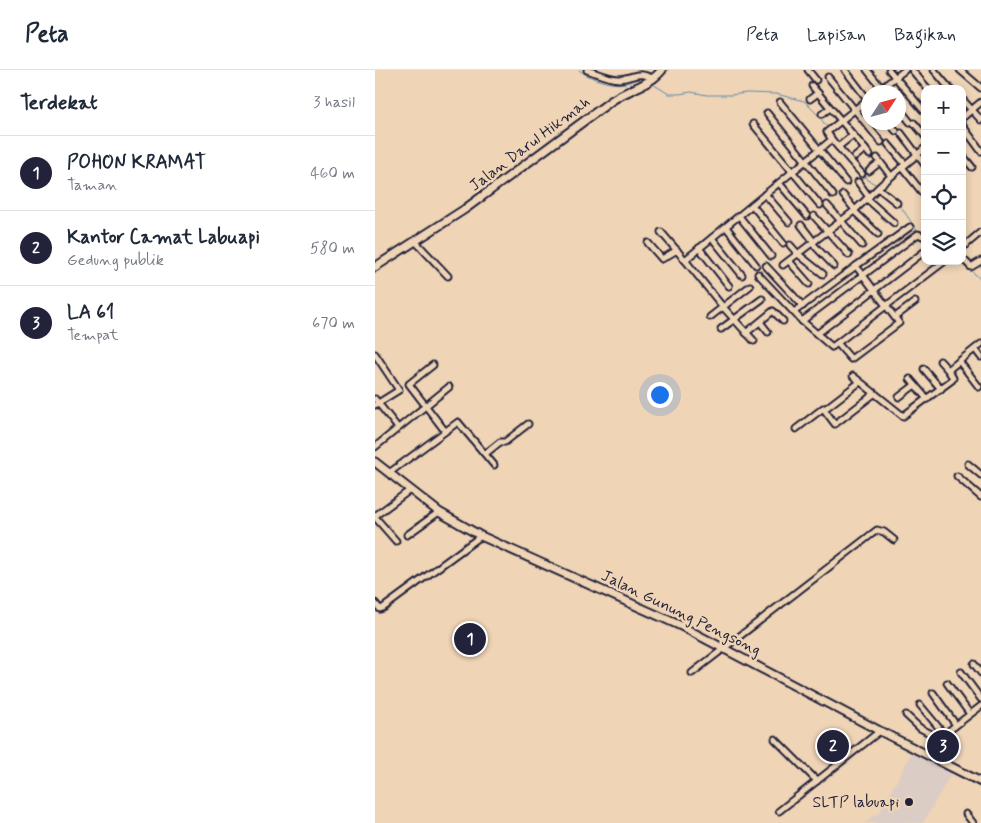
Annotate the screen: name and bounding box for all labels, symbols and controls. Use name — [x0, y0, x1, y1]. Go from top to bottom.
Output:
text: Peta — [25, 19, 69, 50]
text: Peta — [746, 23, 779, 47]
text: Lapisan — [807, 23, 866, 47]
text: Bagikan — [894, 23, 956, 47]
north arrow — [861, 85, 906, 130]
map controls — [921, 85, 966, 265]
button: + — [921, 85, 966, 130]
text: Terdekat — [20, 89, 98, 117]
text: 3 hasil — [313, 92, 355, 113]
street label: Jalan Darul Hikmah — [465, 92, 595, 196]
button: − — [921, 130, 966, 175]
text: POHON KRAMAT — [67, 150, 206, 175]
text: 1 — [32, 163, 40, 184]
text: 460 m — [310, 163, 355, 184]
text: Taman — [67, 175, 118, 196]
button: locate — [921, 175, 966, 220]
button: layers — [921, 220, 966, 265]
text: Kantor Camat Labuapi — [67, 225, 260, 250]
text: 2 — [32, 238, 40, 259]
text: 580 m — [310, 238, 355, 259]
text: Gedung publik — [67, 250, 164, 271]
text: LA 61 — [67, 300, 114, 325]
text: 3 — [32, 313, 40, 334]
text: 670 m — [312, 313, 355, 334]
text: Tempat — [67, 325, 119, 346]
your location — [647, 382, 673, 408]
street label: Jalan Gunung Pengsong — [598, 565, 764, 661]
pin: 1 — [454, 620, 486, 658]
pin: 2 — [817, 727, 849, 765]
pin: 3 — [927, 727, 959, 765]
place label: SLTP labuapi — [813, 792, 899, 813]
marker: SLTP labuapi — [903, 796, 915, 808]

